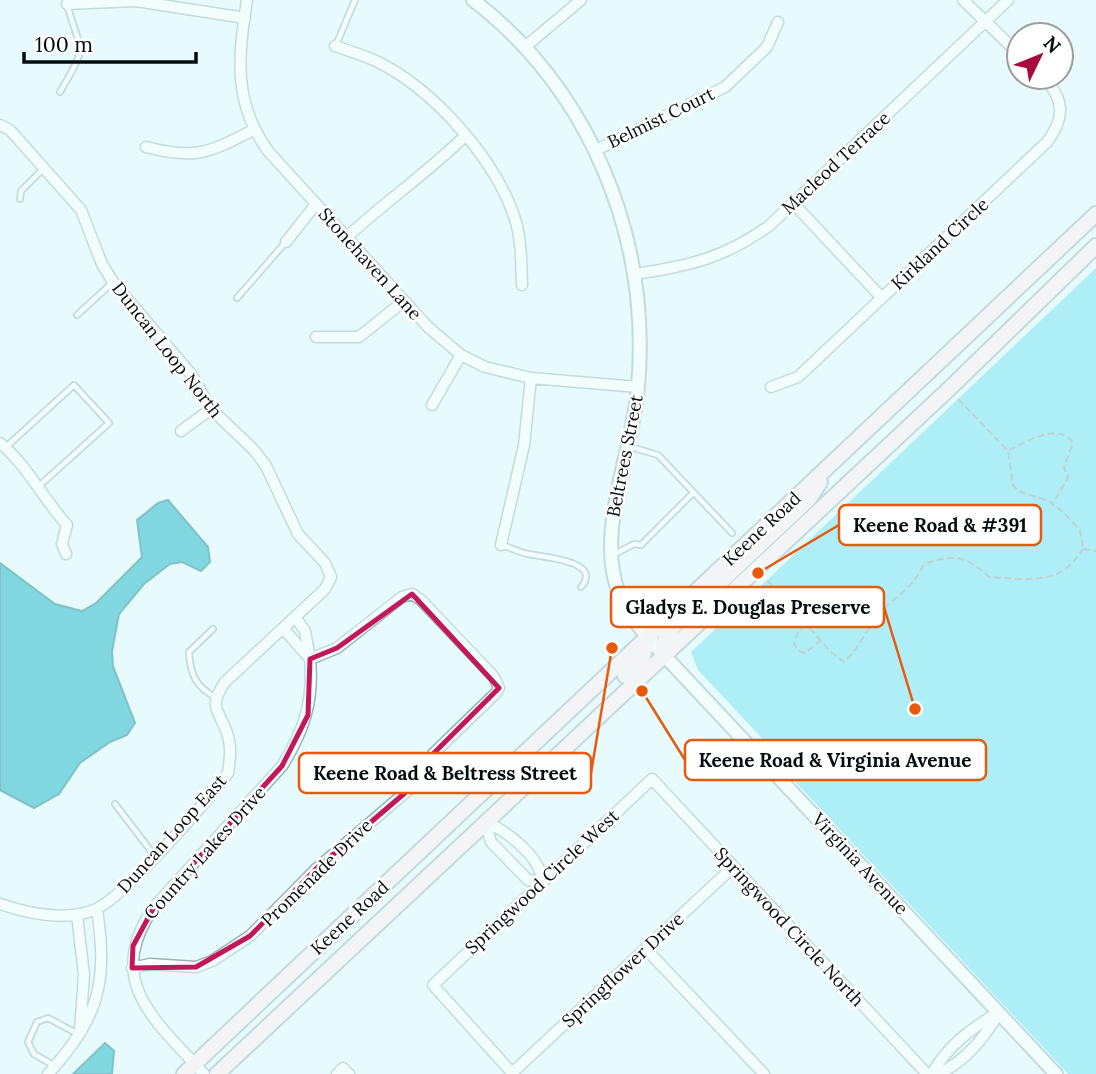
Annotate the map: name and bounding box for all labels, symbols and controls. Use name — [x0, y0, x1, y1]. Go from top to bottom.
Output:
scale bar — [24, 21, 196, 65]
north arrow — [1005, 21, 1075, 91]
text: 100 m — [35, 31, 93, 58]
text: N — [1039, 31, 1066, 58]
street label: Belmist Court — [604, 82, 718, 153]
street label: Macleod Terrace — [776, 106, 895, 219]
street label: Kirkland Circle — [886, 192, 993, 295]
street label: Stonehaven Lane — [314, 203, 427, 325]
street label: Duncan Loop North — [107, 277, 228, 422]
street label: Beltrees Street — [601, 393, 648, 519]
street label: Keene Road — [718, 486, 806, 571]
callout: Keene Road & #391 — [839, 505, 1041, 545]
text: Keene Road & #391 — [853, 513, 1027, 537]
callout: Gladys E. Douglas Preserve — [611, 587, 884, 627]
text: Gladys E. Douglas Preserve — [625, 595, 871, 619]
callout: Keene Road & Virginia Avenue — [685, 740, 986, 780]
text: Keene Road & Virginia Avenue — [699, 748, 971, 772]
callout: Keene Road & Beltress Street — [299, 753, 591, 793]
text: Keene Road & Beltress Street — [313, 761, 578, 785]
street label: Duncan Loop East — [112, 769, 231, 898]
street label: Country Lakes Drive — [139, 781, 271, 924]
street label: Springwood Circle West — [460, 804, 623, 959]
street label: Virginia Avenue — [807, 807, 914, 920]
street label: Promenade Drive — [256, 814, 377, 931]
street label: Springwood Circle North — [710, 842, 869, 1011]
street label: Keene Road — [306, 875, 394, 960]
street label: Springflower Drive — [557, 907, 689, 1032]

